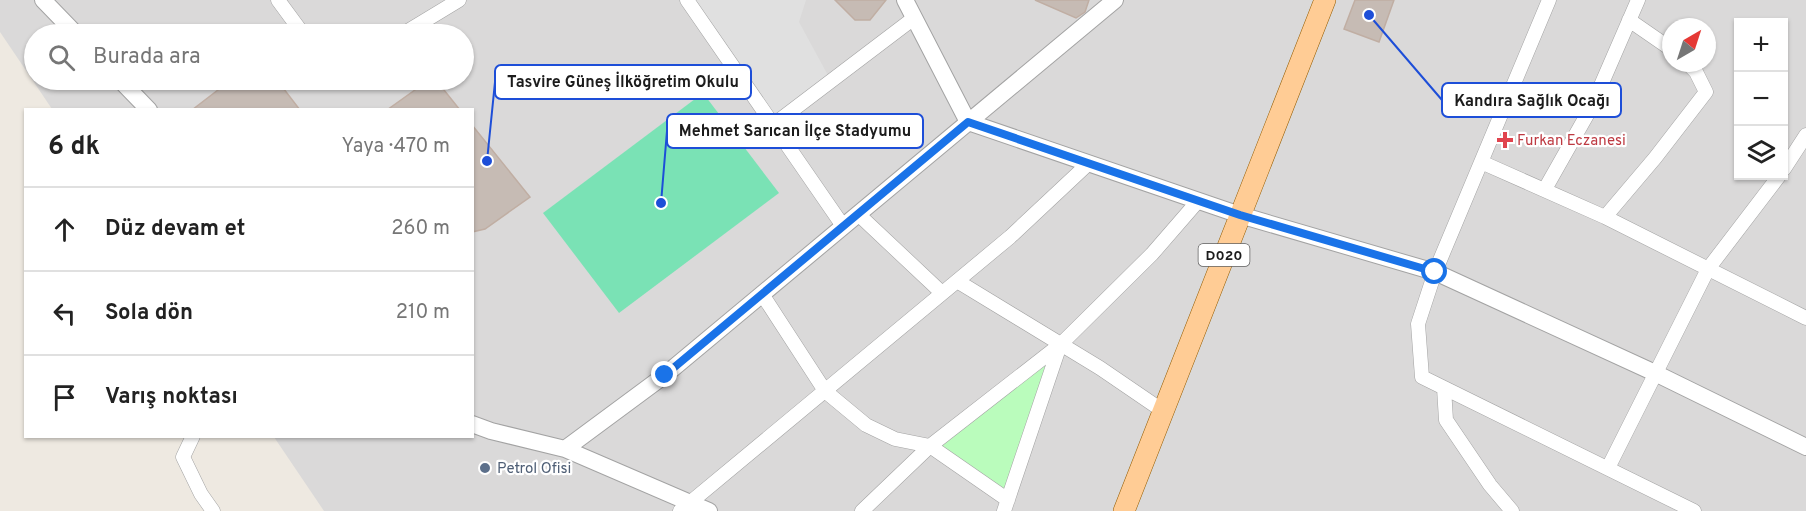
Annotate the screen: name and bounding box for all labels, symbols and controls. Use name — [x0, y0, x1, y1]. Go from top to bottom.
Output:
north arrow — [1662, 18, 1716, 72]
map controls — [1734, 18, 1788, 180]
button: + — [1734, 18, 1788, 72]
search box — [24, 24, 474, 90]
icon: search — [45, 41, 78, 74]
text: Burada ara — [93, 44, 201, 71]
callout: Tasvire Güneş İlköğretim Okulu — [495, 65, 751, 99]
text: Tasvire Güneş İlköğretim Okulu — [507, 71, 739, 93]
button: − — [1734, 72, 1788, 126]
callout: Kandıra Sağlık Ocağı — [1442, 83, 1621, 117]
text: Kandıra Sağlık Ocağı — [1454, 92, 1610, 112]
callout: Mehmet Sarıcan İlçe Stadyumu — [667, 114, 923, 148]
text: Mehmet Sarıcan İlçe Stadyumu — [679, 120, 911, 142]
button: layers — [1734, 126, 1788, 180]
text: 6 dk — [48, 131, 100, 164]
place label: Furkan Eczanesi — [1517, 132, 1626, 151]
marker: Furkan Eczanesi — [1498, 133, 1512, 147]
text: Yaya · 470 m — [341, 134, 450, 160]
icon: ahead — [48, 213, 81, 246]
text: Düz devam et — [105, 216, 245, 243]
text: 260 m — [391, 216, 450, 242]
road number: D020 — [1198, 244, 1250, 266]
route start — [1421, 258, 1447, 284]
icon: left — [48, 297, 81, 330]
text: Sola dön — [105, 300, 193, 327]
text: 210 m — [396, 300, 450, 326]
route end — [651, 361, 677, 387]
icon: arrive — [48, 381, 81, 414]
text: Varış noktası — [105, 384, 238, 411]
place label: Petrol Ofisi — [497, 460, 571, 479]
marker: Petrol Ofisi — [478, 461, 492, 475]

